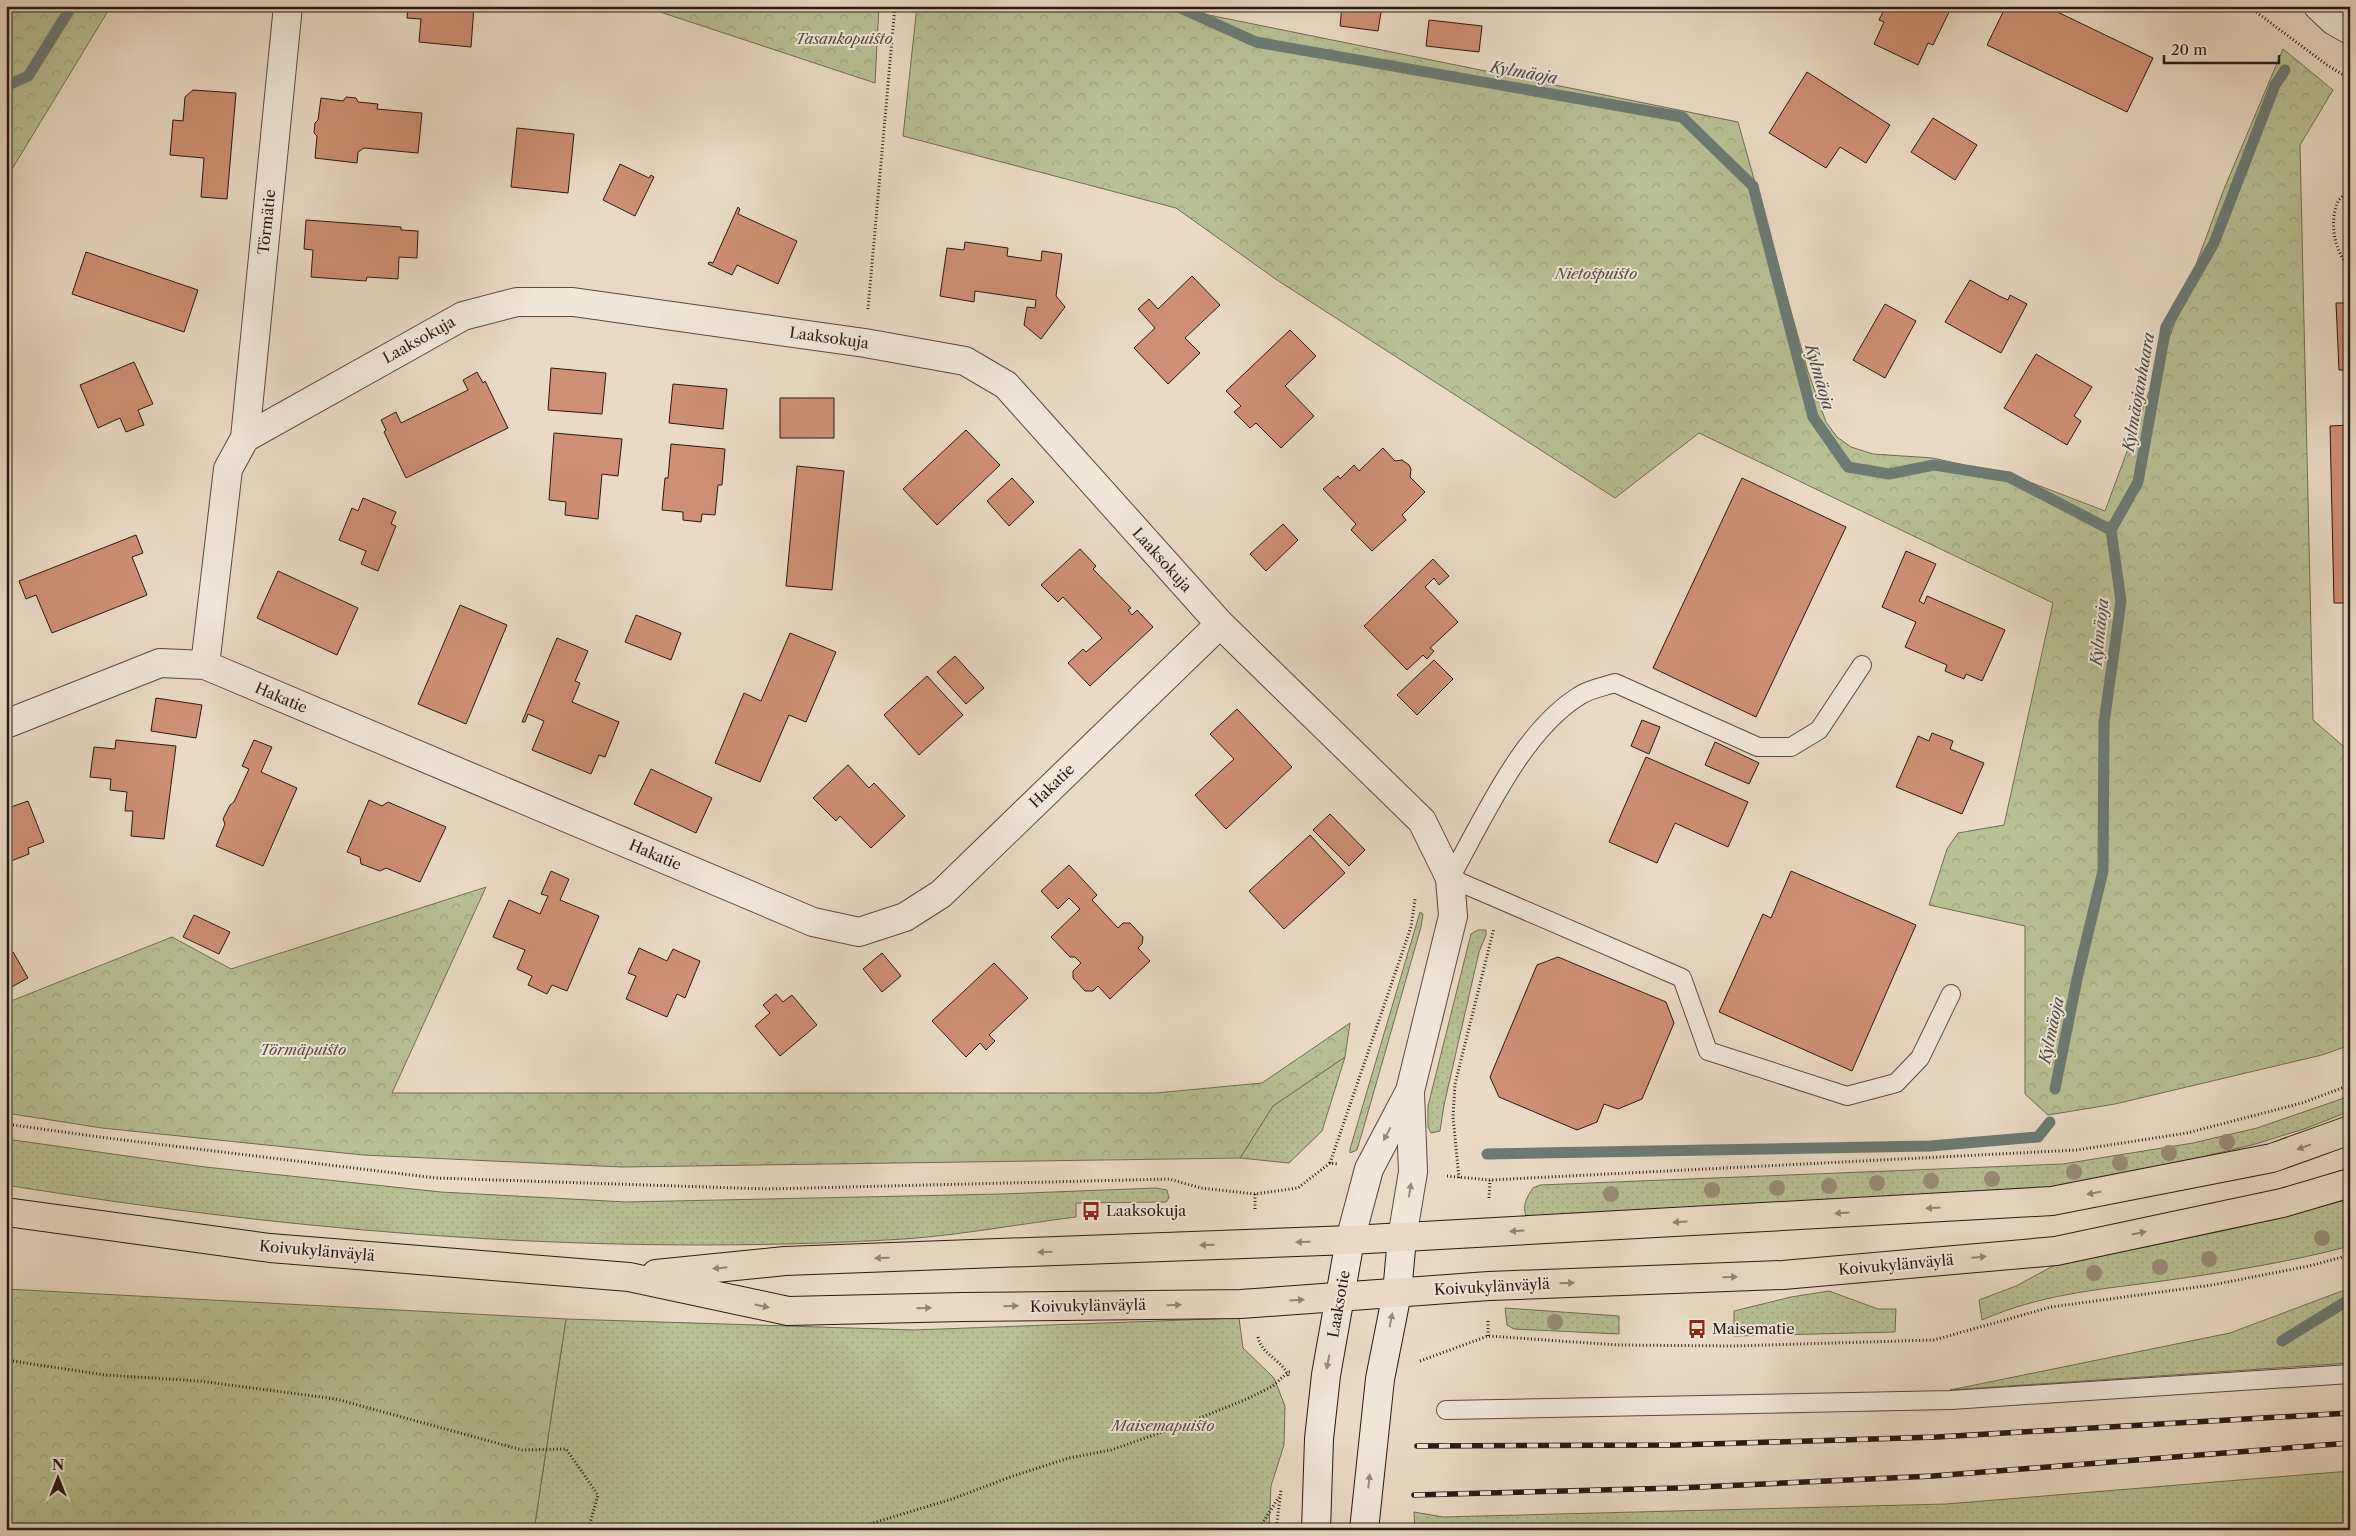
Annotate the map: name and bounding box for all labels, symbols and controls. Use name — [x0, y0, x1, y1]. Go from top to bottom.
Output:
park label: Tasankopuisto — [795, 29, 893, 48]
scale bar — [2164, 32, 2278, 64]
text: 20 m — [2171, 40, 2207, 59]
water label: Kylmäoja — [1487, 56, 1560, 88]
street label: Törmätie — [254, 188, 279, 255]
park label: Nietospuisto — [1554, 264, 1637, 283]
street label: Laaksokuja — [379, 312, 458, 367]
street label: Laaksokuja — [788, 323, 870, 352]
water label: Kylmäojanhaara — [2117, 330, 2158, 455]
water label: Kylmäoja — [1800, 340, 1839, 413]
street label: Laaksokuja — [1128, 524, 1196, 596]
water label: Kylmäoja — [2085, 597, 2113, 669]
street label: Hakatie — [252, 678, 310, 717]
street label: Hakatie — [1025, 760, 1078, 812]
street label: Hakatie — [626, 835, 684, 874]
water label: Kylmäoja — [2034, 994, 2068, 1067]
park label: Törmäpuisto — [260, 1040, 346, 1059]
one-way arrow — [1383, 1127, 1391, 1141]
one-way arrow — [2296, 1143, 2311, 1151]
one-way arrow — [1406, 1181, 1414, 1197]
one-way arrow — [2087, 1189, 2102, 1197]
bus stop icon: Laaksokuja — [1080, 1200, 1102, 1222]
place label: Laaksokuja — [1106, 1201, 1186, 1220]
one-way arrow — [1925, 1205, 1941, 1213]
one-way arrow — [1834, 1210, 1850, 1218]
one-way arrow — [1671, 1219, 1687, 1227]
one-way arrow — [1509, 1227, 1525, 1235]
one-way arrow — [2132, 1229, 2148, 1237]
street label: Koivukylänväylä — [258, 1236, 376, 1265]
one-way arrow — [1294, 1238, 1310, 1246]
one-way arrow — [1199, 1242, 1215, 1250]
one-way arrow — [1036, 1248, 1052, 1256]
street label: Koivukylänväylä — [1837, 1250, 1955, 1279]
one-way arrow — [1971, 1253, 1987, 1261]
one-way arrow — [874, 1254, 890, 1262]
one-way arrow — [712, 1264, 728, 1272]
street label: Laaksotie — [1323, 1269, 1354, 1339]
one-way arrow — [1722, 1273, 1738, 1281]
street label: Koivukylänväylä — [1434, 1274, 1551, 1299]
one-way arrow — [1560, 1279, 1576, 1287]
street label: Koivukylänväylä — [1030, 1295, 1146, 1316]
one-way arrow — [1289, 1296, 1305, 1304]
one-way arrow — [1166, 1301, 1182, 1309]
one-way arrow — [755, 1302, 770, 1310]
one-way arrow — [1003, 1302, 1019, 1310]
one-way arrow — [917, 1304, 933, 1312]
one-way arrow — [1388, 1312, 1396, 1328]
bus stop icon: Maisematie — [1686, 1318, 1708, 1340]
place label: Maisematie — [1712, 1319, 1795, 1338]
one-way arrow — [1324, 1355, 1332, 1370]
park label: Maisemapuisto — [1110, 1416, 1214, 1435]
north arrow — [32, 1454, 82, 1504]
text: N — [52, 1456, 64, 1474]
one-way arrow — [1365, 1473, 1373, 1489]

